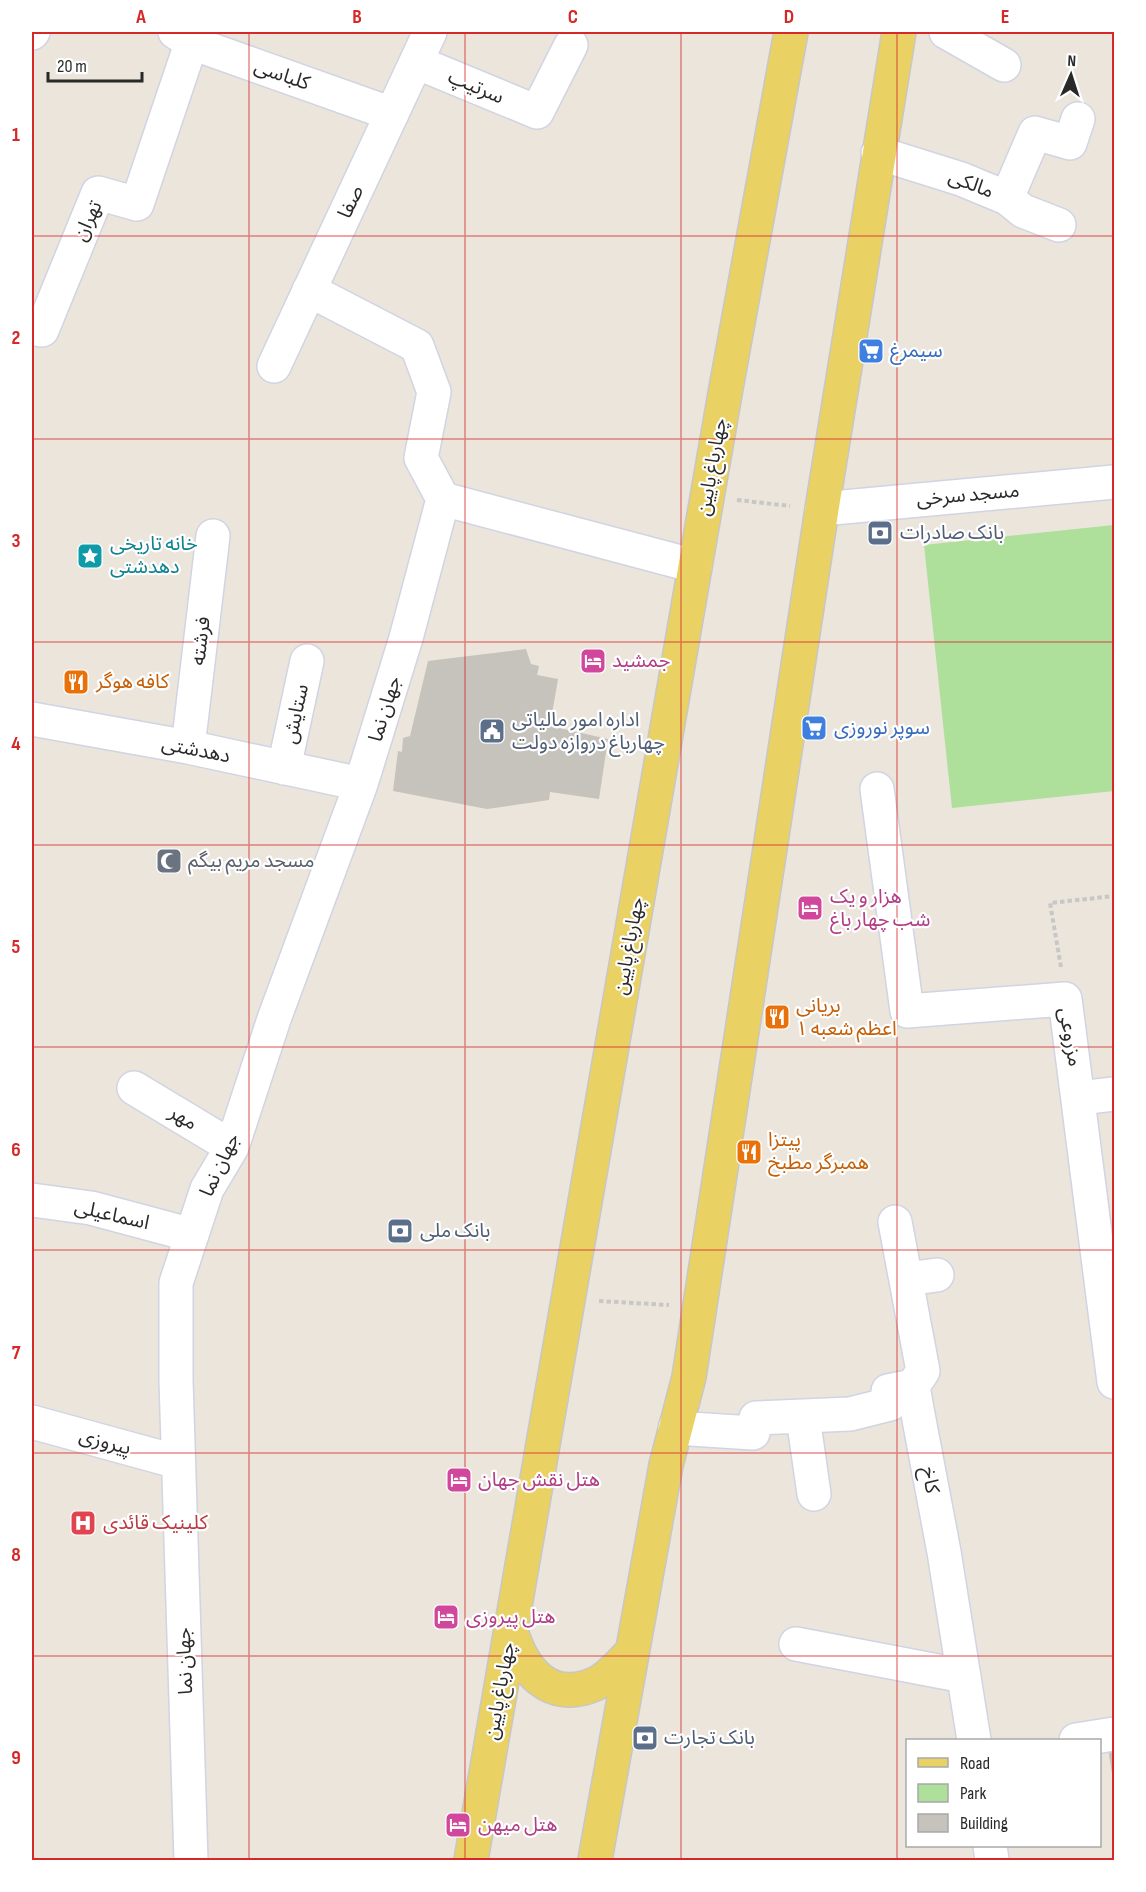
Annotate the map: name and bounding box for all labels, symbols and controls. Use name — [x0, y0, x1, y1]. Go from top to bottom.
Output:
text: A — [135, 5, 146, 29]
text: B — [352, 5, 362, 29]
text: C — [568, 5, 578, 29]
text: D — [784, 5, 794, 29]
text: E — [1001, 5, 1009, 29]
scale bar — [48, 45, 142, 83]
north arrow — [1041, 45, 1101, 105]
text: N — [1067, 52, 1076, 71]
street label: کلباسی — [251, 54, 314, 96]
text: 20 m — [57, 56, 87, 77]
street label: سرتیپ — [444, 65, 508, 110]
text: 1 — [12, 123, 20, 147]
street label: مالکی — [945, 164, 997, 204]
street label: صفا — [333, 182, 369, 222]
street label: تهران — [68, 197, 108, 245]
text: 2 — [12, 326, 20, 350]
supermarket icon: سیمرغ — [856, 336, 886, 366]
place label: سیمرغ — [890, 339, 943, 365]
street label: چهارباغ پایین — [692, 416, 734, 518]
street label: مسجد سرخی — [915, 479, 1021, 511]
bank icon: بانک صادرات — [865, 518, 895, 548]
place label: بانک صادرات — [900, 521, 1004, 545]
text: 3 — [12, 529, 21, 553]
place label: خانه تاریخی دهدشتی — [110, 532, 198, 579]
place icon: خانه تاریخی دهدشتی — [75, 541, 105, 571]
street label: فرشته — [186, 615, 216, 667]
hotel icon: جمشيد — [578, 646, 608, 676]
place label: جمشيد — [612, 649, 670, 673]
restaurant icon: کافه هوگر — [61, 667, 91, 697]
place label: کافه هوگر — [95, 670, 170, 694]
street label: جهان نما — [364, 673, 406, 745]
street label: ستایش — [278, 682, 314, 746]
place label: اداره امور مالیاتی چهارباغ دروازه دولت — [512, 708, 665, 757]
supermarket icon: سوپر نوروزی — [799, 713, 829, 743]
public building icon: اداره امور مالیاتی چهارباغ دروازه دولت — [477, 716, 507, 746]
place label: سوپر نوروزی — [834, 716, 930, 740]
text: 4 — [11, 732, 21, 756]
street label: دهدشتی — [160, 732, 232, 768]
mosque icon: مسجد مریم بیگم — [154, 846, 184, 876]
place label: مسجد مریم بیگم — [188, 849, 315, 875]
place label: هزار و یک شب چهار باغ — [830, 885, 930, 934]
hotel icon: هزار و یک شب چهار باغ — [795, 893, 825, 923]
street label: چهارباغ پایین — [609, 895, 651, 997]
text: 5 — [12, 935, 21, 959]
place label: بریانی اعظم شعبه ۱ — [796, 994, 897, 1043]
restaurant icon: بریانی اعظم شعبه ۱ — [762, 1002, 792, 1032]
street label: مزروعی — [1053, 1006, 1087, 1068]
street label: مهر — [164, 1100, 201, 1136]
place label: پیتزا همبرگر مطبخ — [768, 1128, 869, 1177]
street label: جهان نما — [195, 1129, 245, 1201]
restaurant icon: پیتزا همبرگر مطبخ — [734, 1137, 764, 1167]
text: 6 — [11, 1138, 21, 1162]
street label: اسماعیلی — [72, 1195, 152, 1235]
bank icon: بانک ملی — [385, 1216, 415, 1246]
place label: بانک ملی — [420, 1219, 490, 1243]
text: 7 — [12, 1341, 21, 1365]
street label: پیروزی — [76, 1424, 134, 1461]
hotel icon: هتل نقش جهان — [444, 1465, 474, 1495]
street label: کاخ — [914, 1465, 944, 1497]
place label: هتل نقش جهان — [478, 1468, 600, 1492]
hospital icon: کلینیک قائدی — [68, 1508, 98, 1538]
place label: کلینیک قائدی — [103, 1511, 208, 1535]
text: 8 — [11, 1543, 21, 1567]
hotel icon: هتل پیروزی — [431, 1602, 461, 1632]
place label: هتل پیروزی — [466, 1605, 556, 1629]
street label: جهان نما — [172, 1627, 198, 1695]
street label: چهارباغ پایین — [480, 1640, 522, 1742]
bank icon: بانک تجارت — [630, 1723, 660, 1753]
place label: بانک تجارت — [664, 1726, 755, 1750]
legend — [906, 1739, 1101, 1847]
text: 9 — [11, 1746, 21, 1770]
text: Road — [960, 1753, 990, 1774]
text: Park — [960, 1783, 986, 1804]
hotel icon: هتل میهن — [443, 1810, 473, 1840]
place label: هتل میهن — [478, 1813, 557, 1837]
text: Building — [960, 1813, 1008, 1834]

